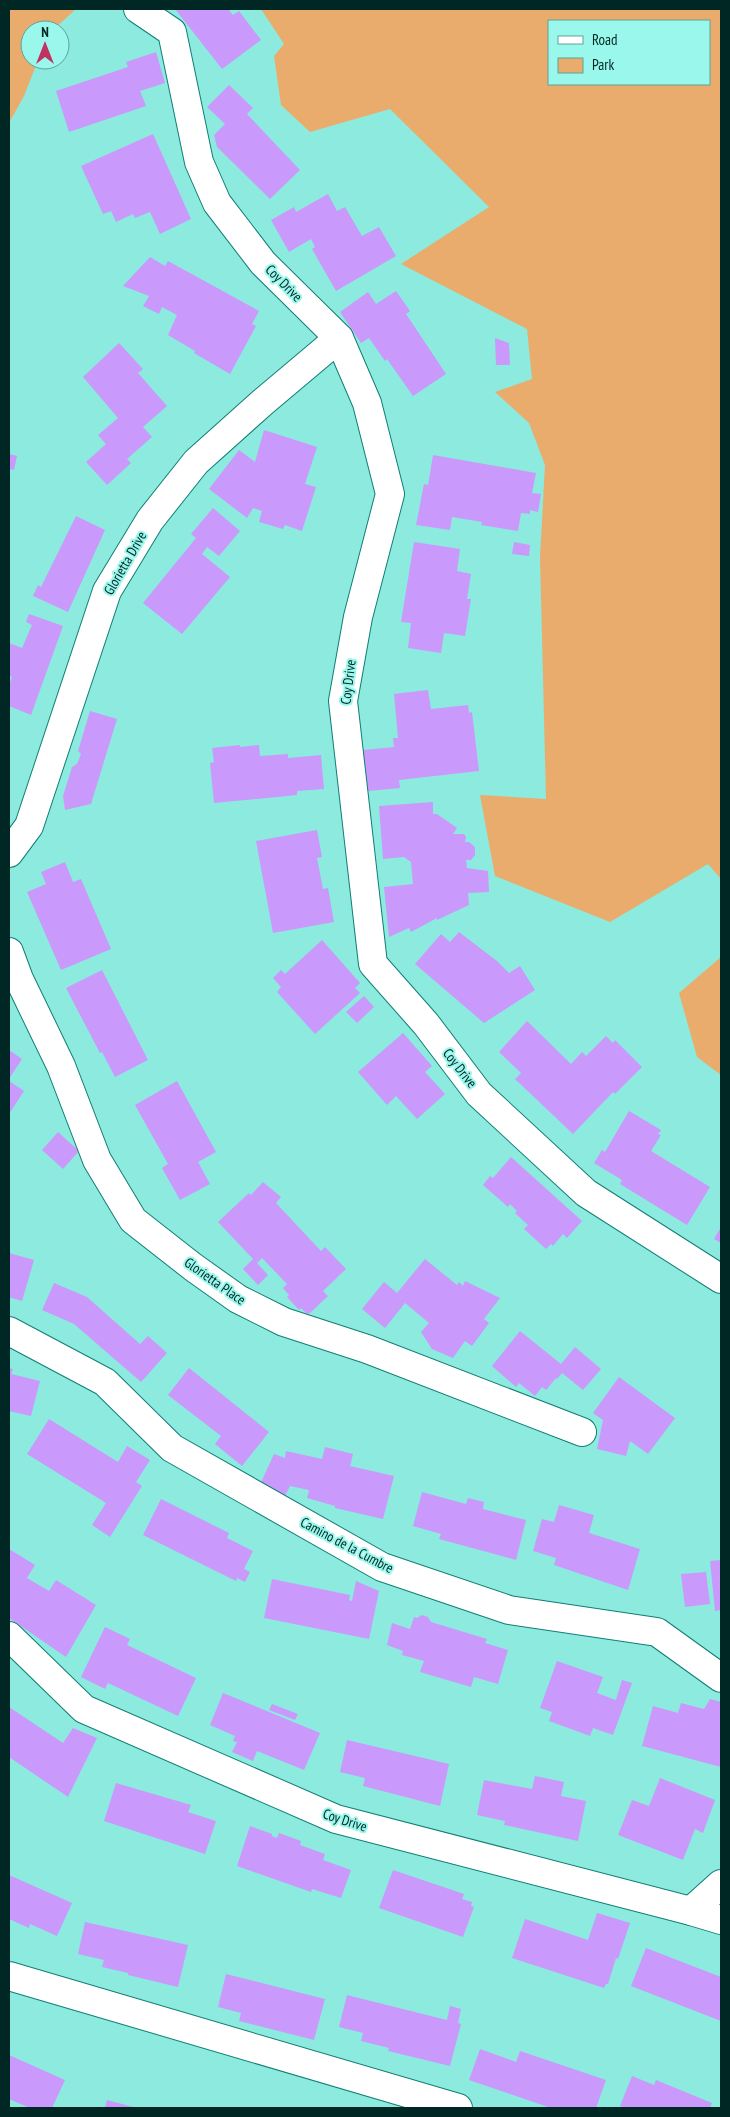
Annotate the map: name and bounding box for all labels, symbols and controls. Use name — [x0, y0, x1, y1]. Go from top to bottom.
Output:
north arrow — [20, 20, 70, 70]
legend — [548, 20, 710, 85]
text: N — [41, 23, 49, 41]
text: Road — [592, 30, 618, 49]
text: Park — [592, 55, 614, 74]
street label: Coy Drive — [262, 261, 306, 305]
street label: Glorietta Drive — [100, 528, 151, 598]
street label: Coy Drive — [336, 658, 360, 706]
street label: Coy Drive — [439, 1045, 481, 1092]
street label: Glorietta Place — [181, 1253, 249, 1309]
street label: Camino de la Cumbre — [297, 1513, 397, 1577]
street label: Coy Drive — [321, 1804, 369, 1836]

